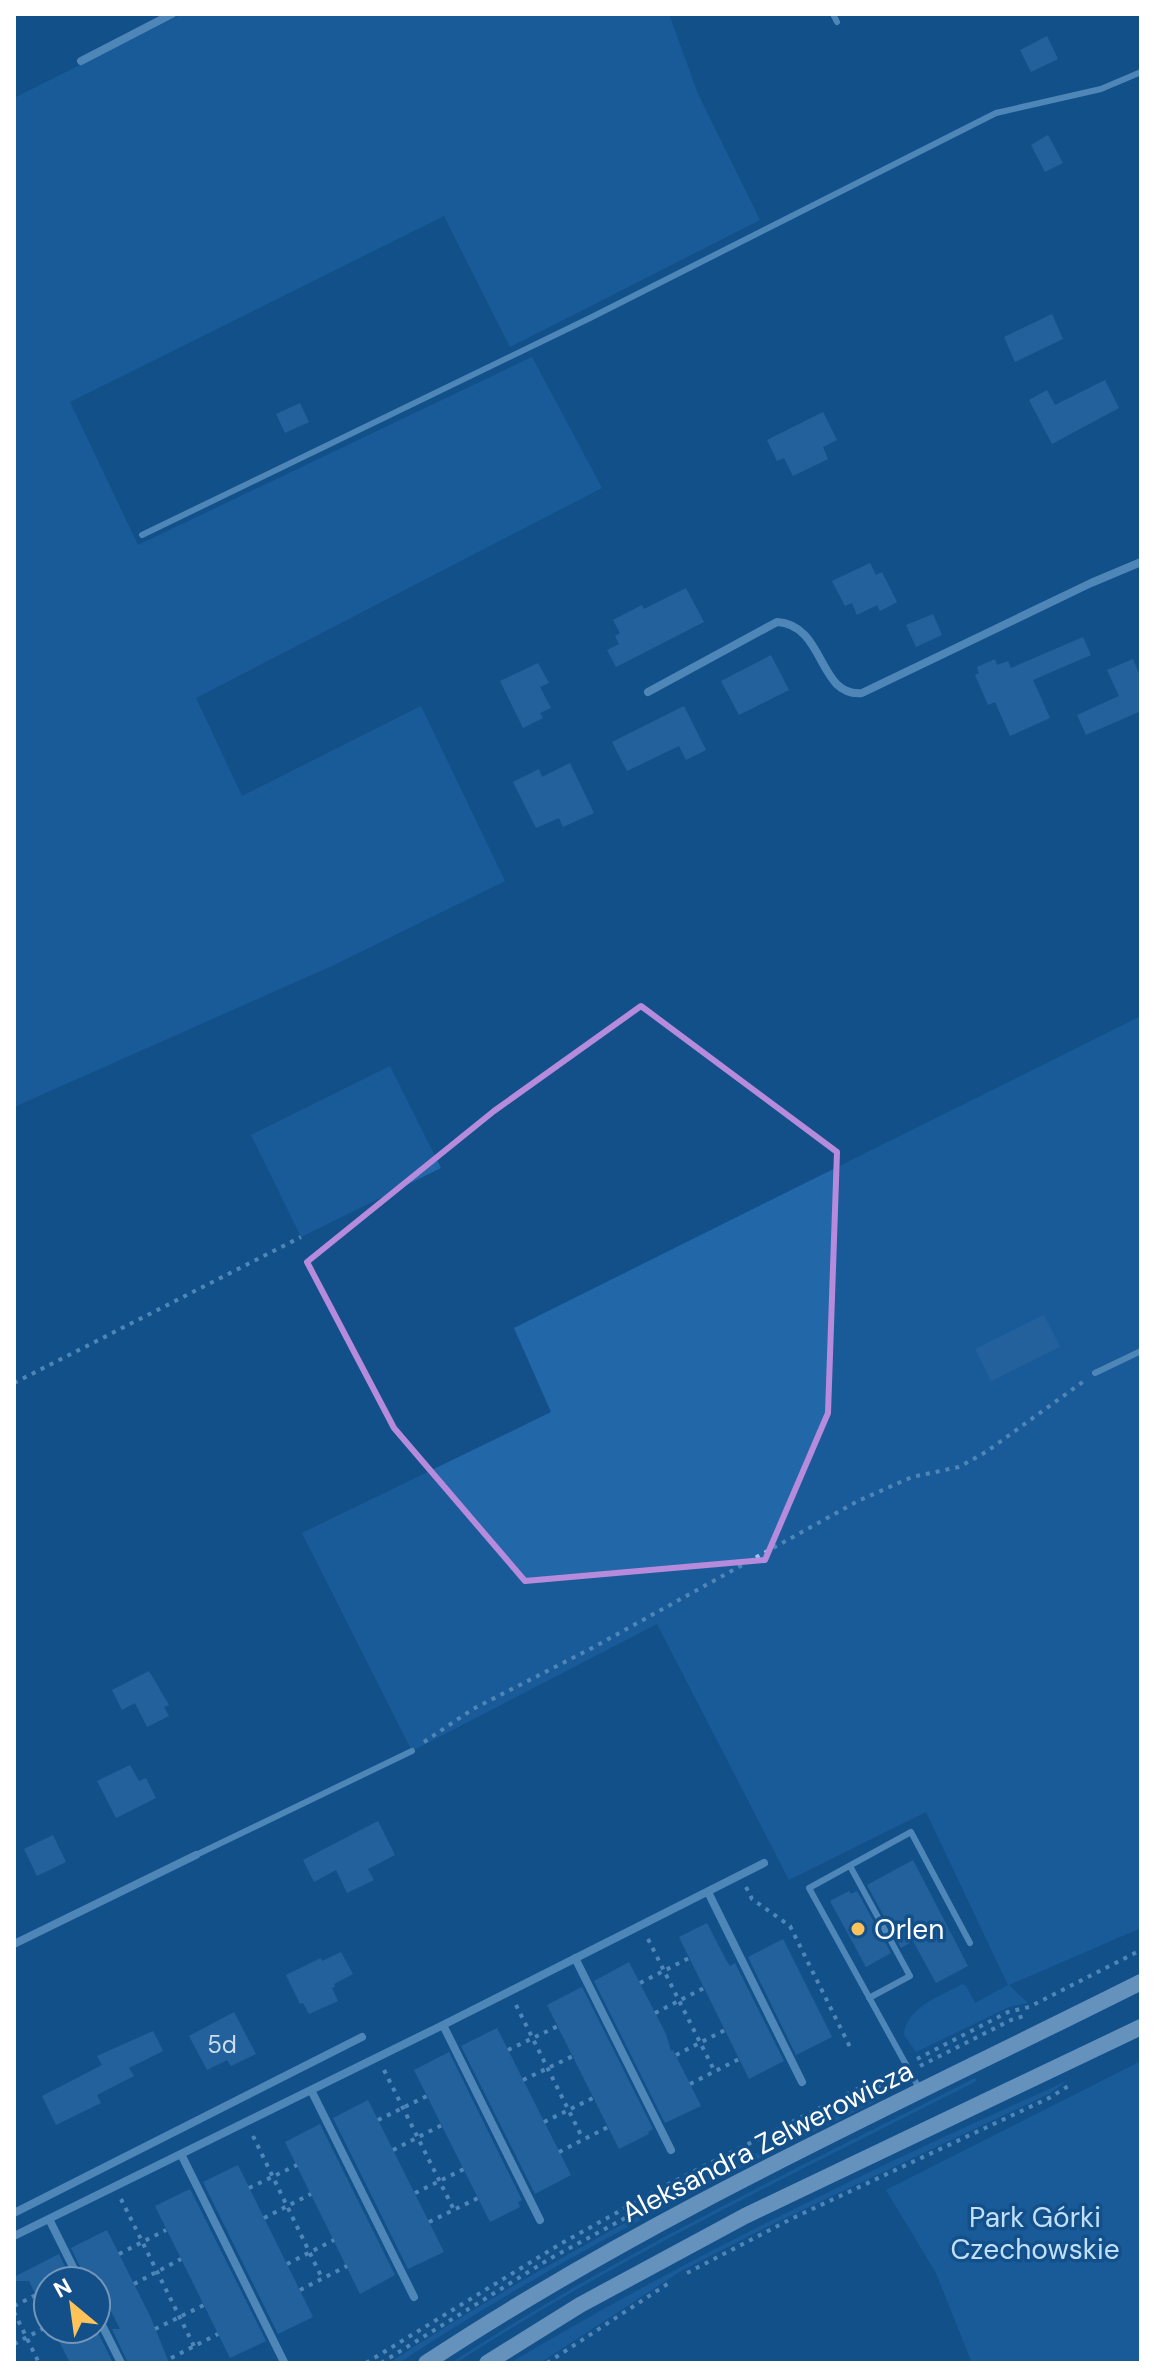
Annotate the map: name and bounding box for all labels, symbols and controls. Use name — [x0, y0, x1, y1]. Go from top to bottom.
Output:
place label: Orlen — [874, 1911, 944, 1948]
marker: Orlen — [849, 1920, 867, 1938]
house number: 5d — [207, 2029, 237, 2060]
street label: Aleksandra Zelwerowicza — [615, 2052, 919, 2231]
park label: Park Górki Czechowskie — [950, 2199, 1120, 2268]
north arrow — [32, 2265, 112, 2345]
text: N — [48, 2271, 77, 2305]

